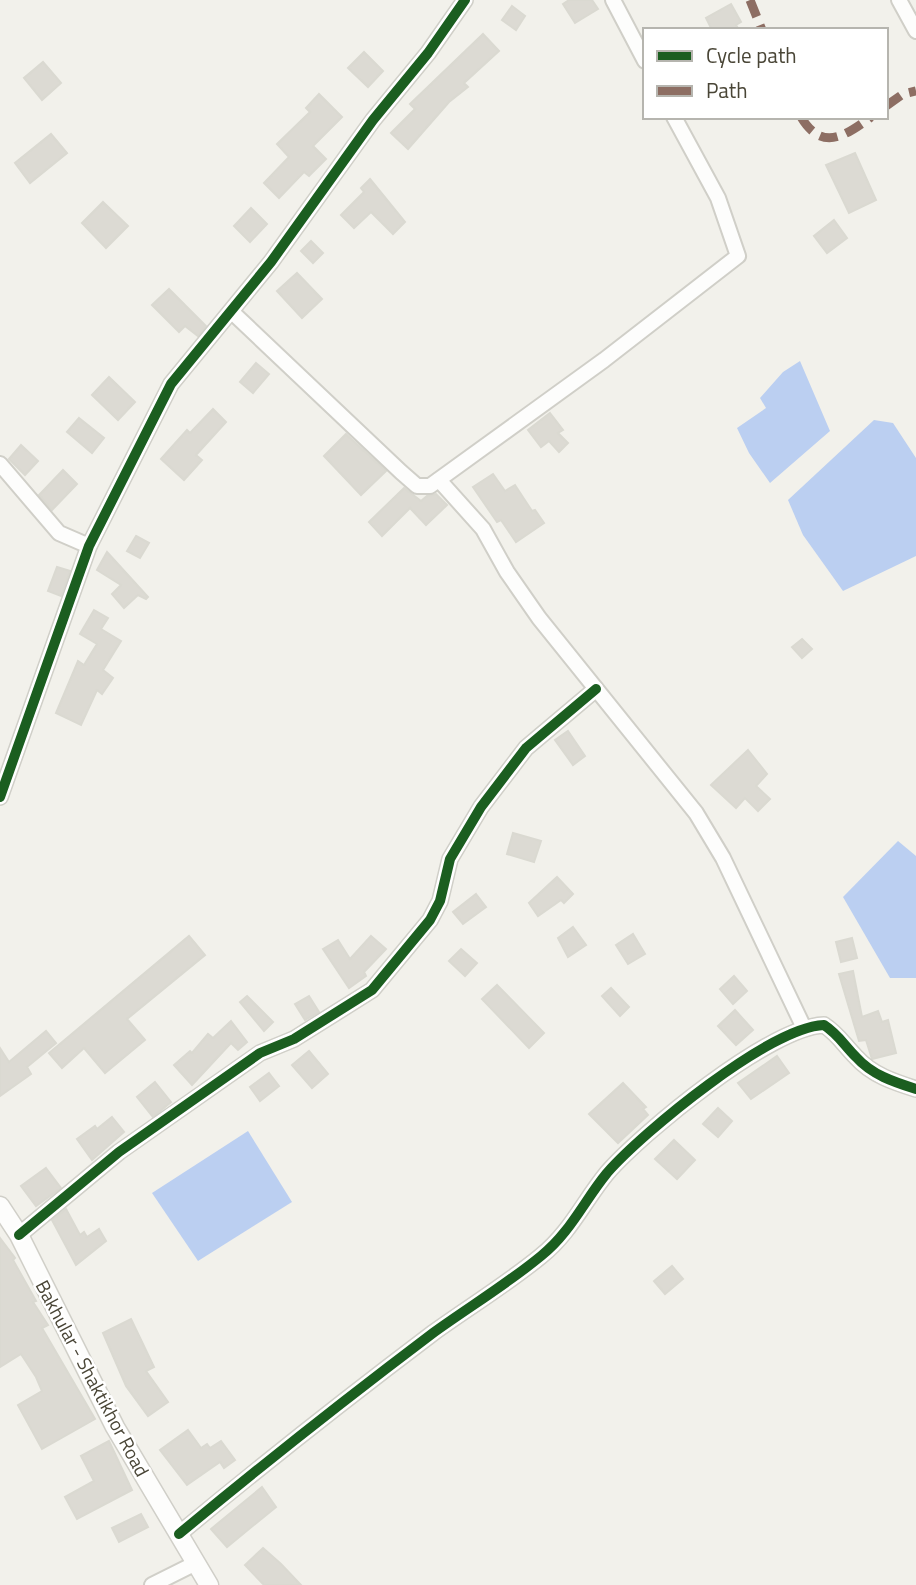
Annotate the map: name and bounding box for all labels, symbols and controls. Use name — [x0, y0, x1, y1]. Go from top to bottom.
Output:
legend — [643, 28, 888, 119]
text: Cycle path — [706, 39, 797, 71]
text: Path — [706, 74, 748, 106]
street label: Bakhular - Shaktikhor Road — [29, 1275, 157, 1481]

